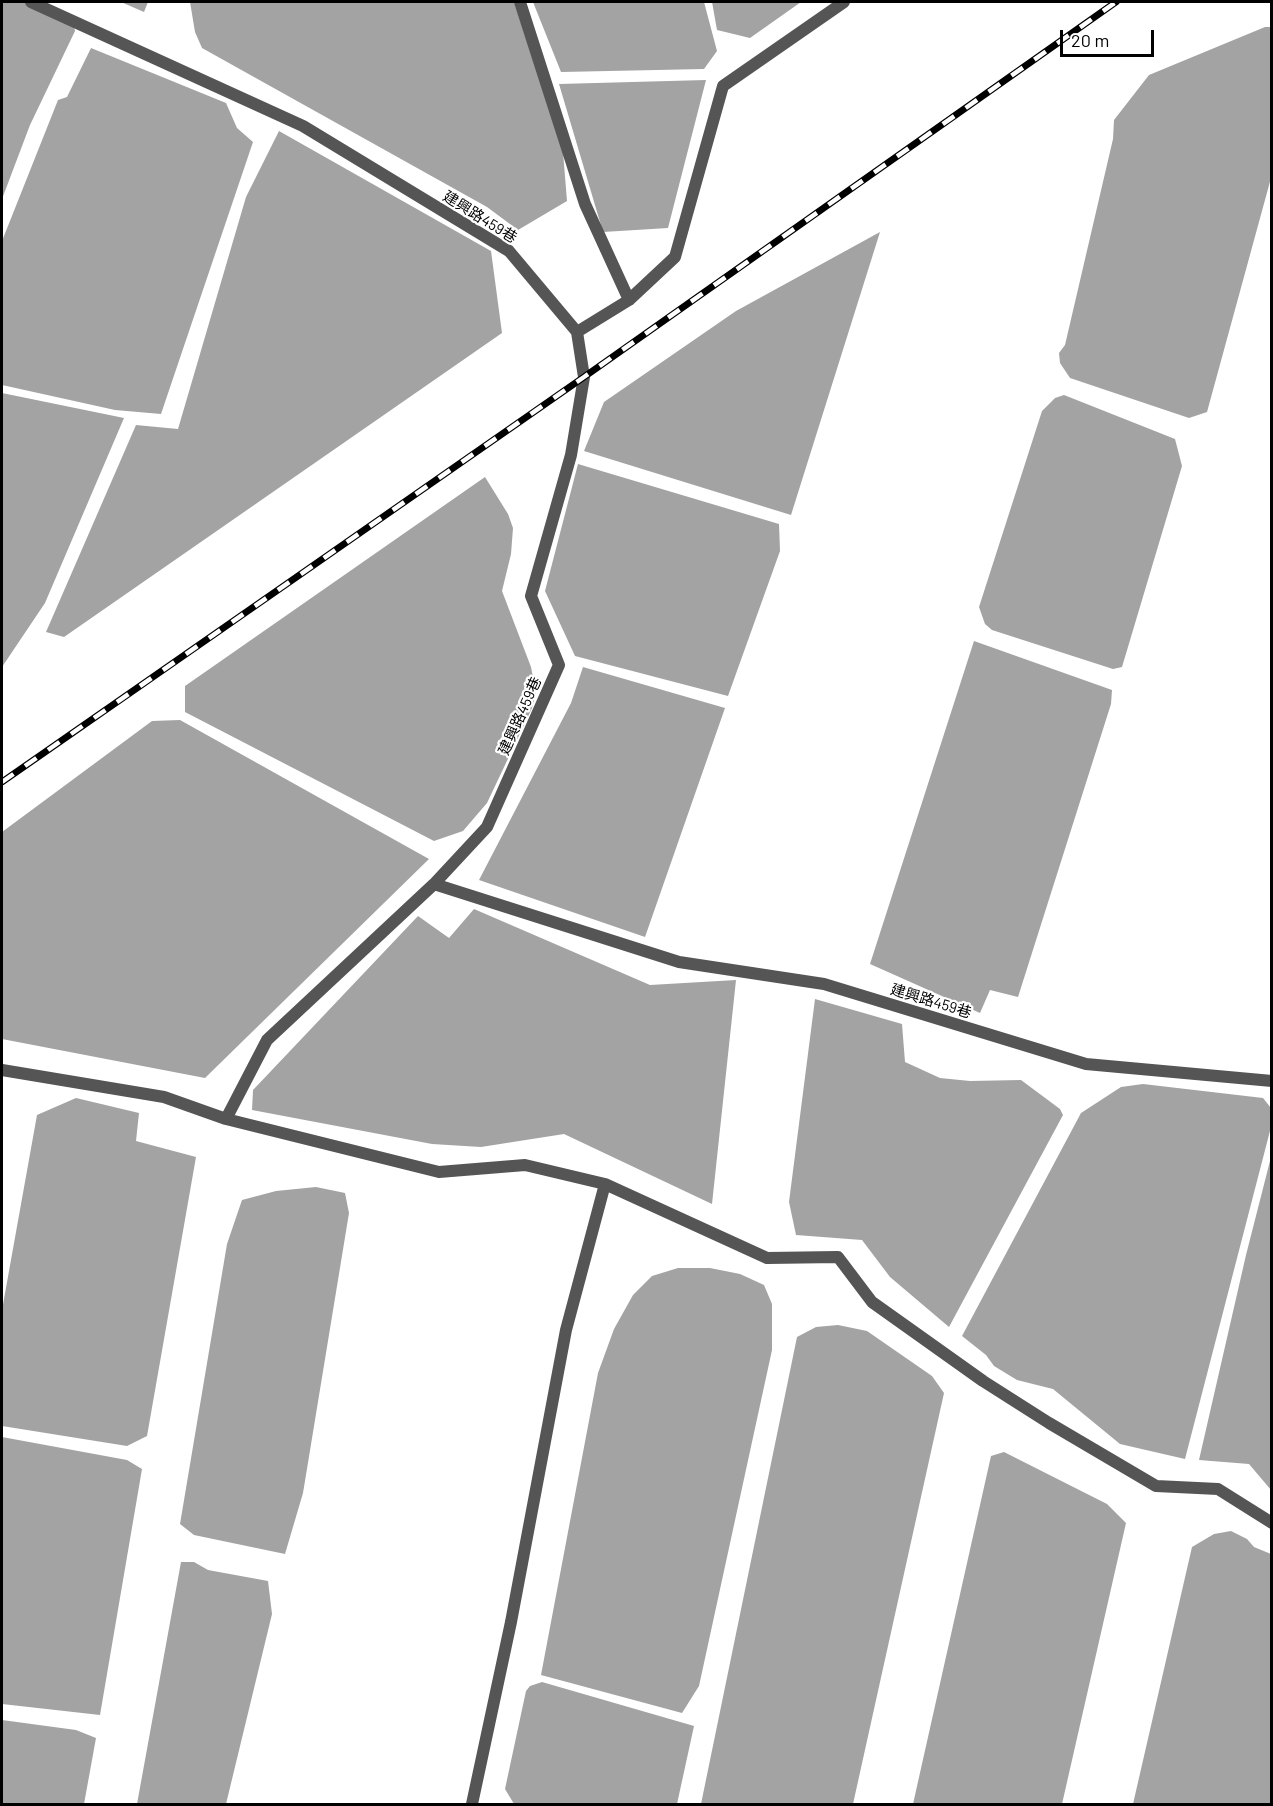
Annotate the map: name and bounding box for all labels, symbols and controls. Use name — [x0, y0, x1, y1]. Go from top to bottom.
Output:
scale bar — [1063, 18, 1158, 56]
text: 20 m — [1071, 29, 1109, 51]
street label: 建興路459巷 — [440, 187, 520, 247]
street label: 建興路459巷 — [495, 674, 545, 758]
street label: 建興路459巷 — [888, 980, 974, 1022]

